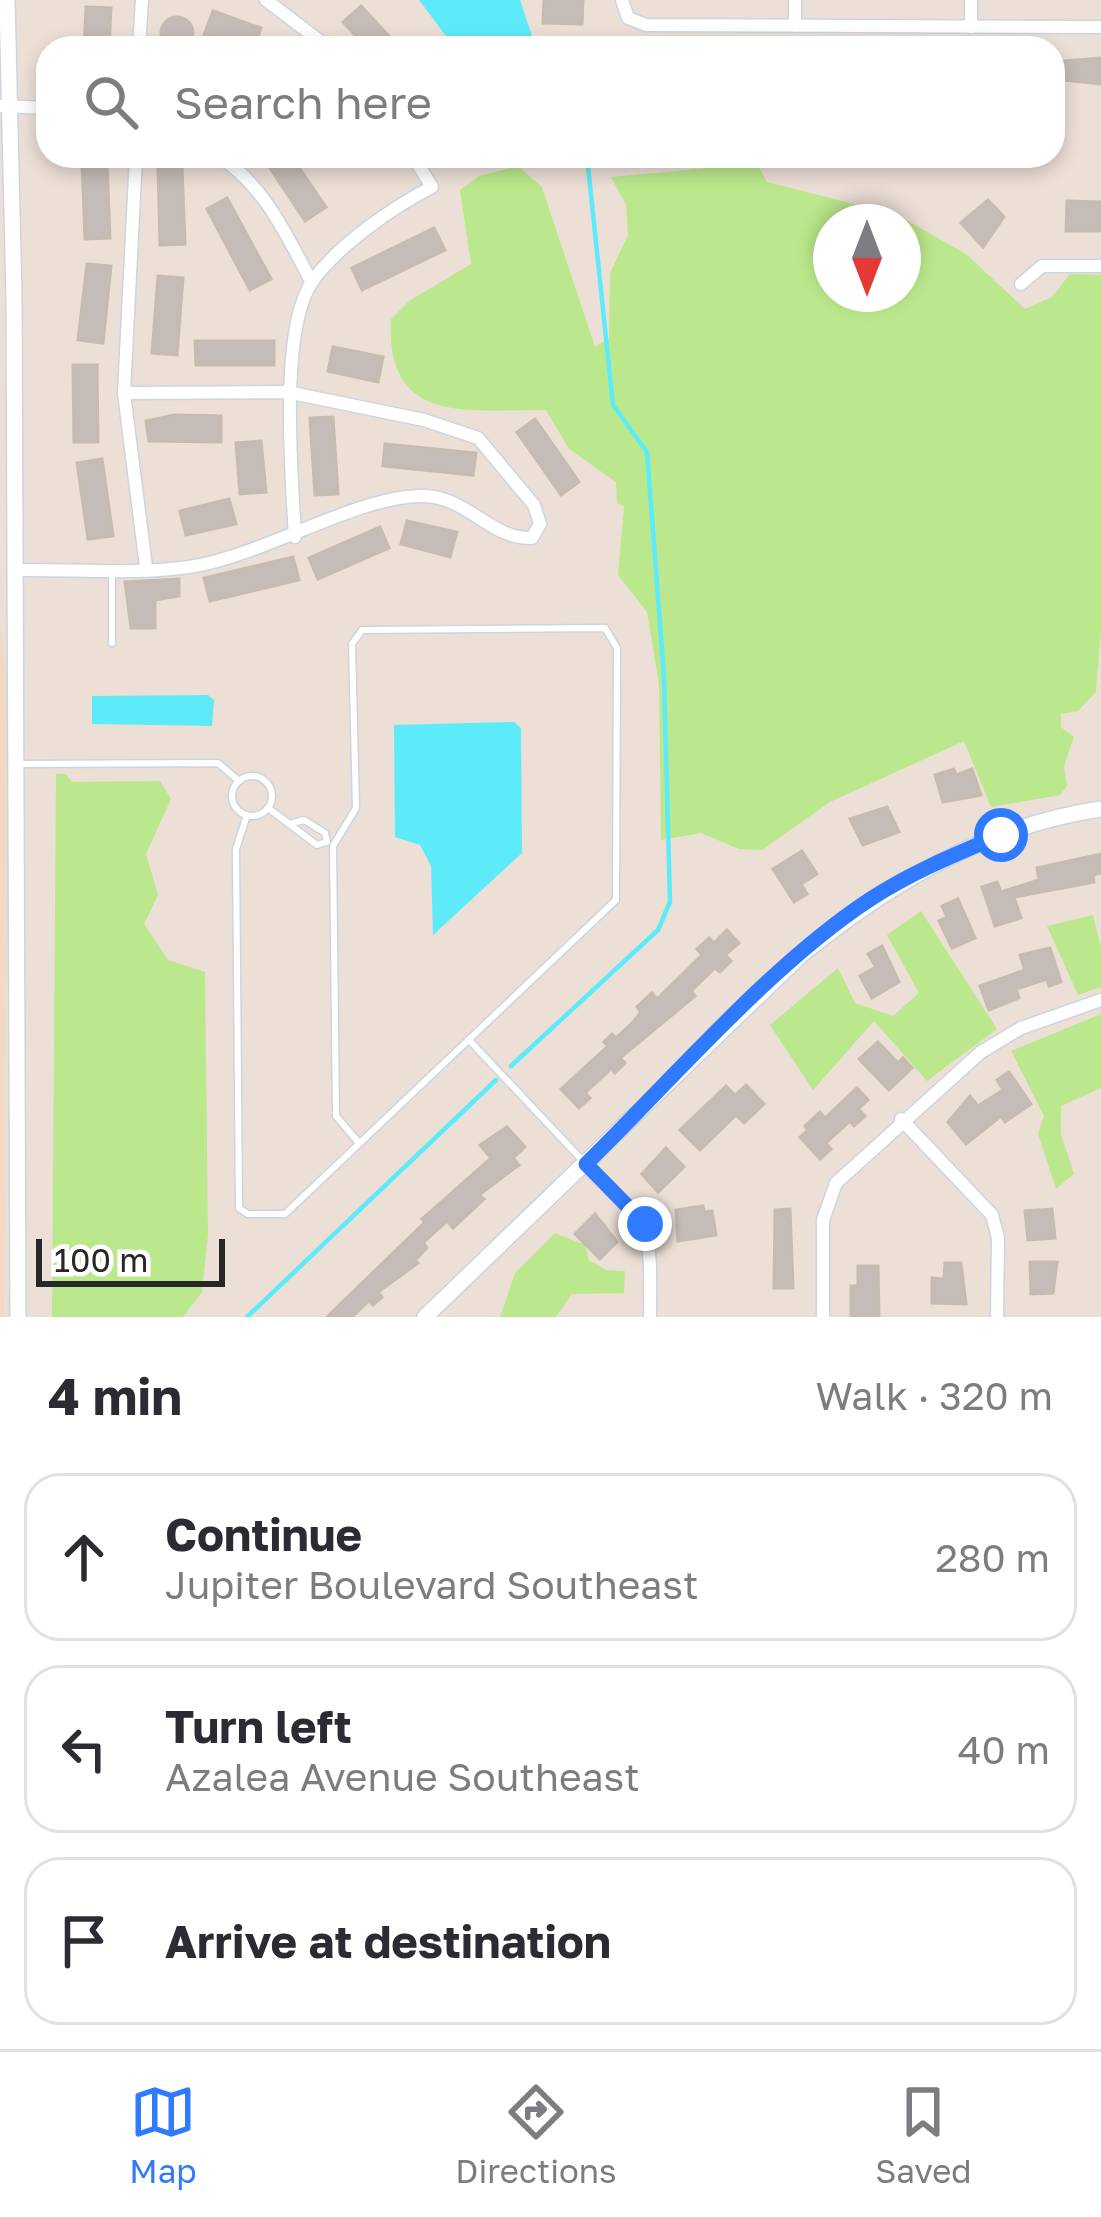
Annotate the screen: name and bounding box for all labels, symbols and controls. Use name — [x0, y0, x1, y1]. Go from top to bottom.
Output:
search box — [36, 36, 1065, 168]
icon: search — [78, 69, 144, 135]
text: Search here — [174, 75, 432, 129]
north arrow — [813, 204, 921, 312]
route start — [974, 808, 1028, 862]
route end — [618, 1197, 672, 1251]
scale bar — [36, 1233, 225, 1286]
text: 100 m — [54, 1240, 148, 1279]
text: 4 min — [48, 1365, 182, 1426]
text: Walk · 320 m — [815, 1372, 1053, 1419]
text: Continue — [165, 1507, 362, 1561]
icon: ahead — [51, 1524, 117, 1590]
text: 280 m — [935, 1534, 1050, 1581]
text: Jupiter Boulevard Southeast — [165, 1561, 699, 1608]
text: Turn left — [165, 1699, 352, 1753]
icon: left — [51, 1716, 117, 1782]
text: 40 m — [958, 1726, 1050, 1773]
text: Azalea Avenue Southeast — [165, 1753, 640, 1800]
icon: arrive — [51, 1908, 117, 1974]
text: Arrive at destination — [165, 1914, 611, 1968]
tab: Map — [129, 2079, 197, 2190]
tab: Directions — [455, 2079, 617, 2190]
tab: Saved — [875, 2079, 972, 2190]

